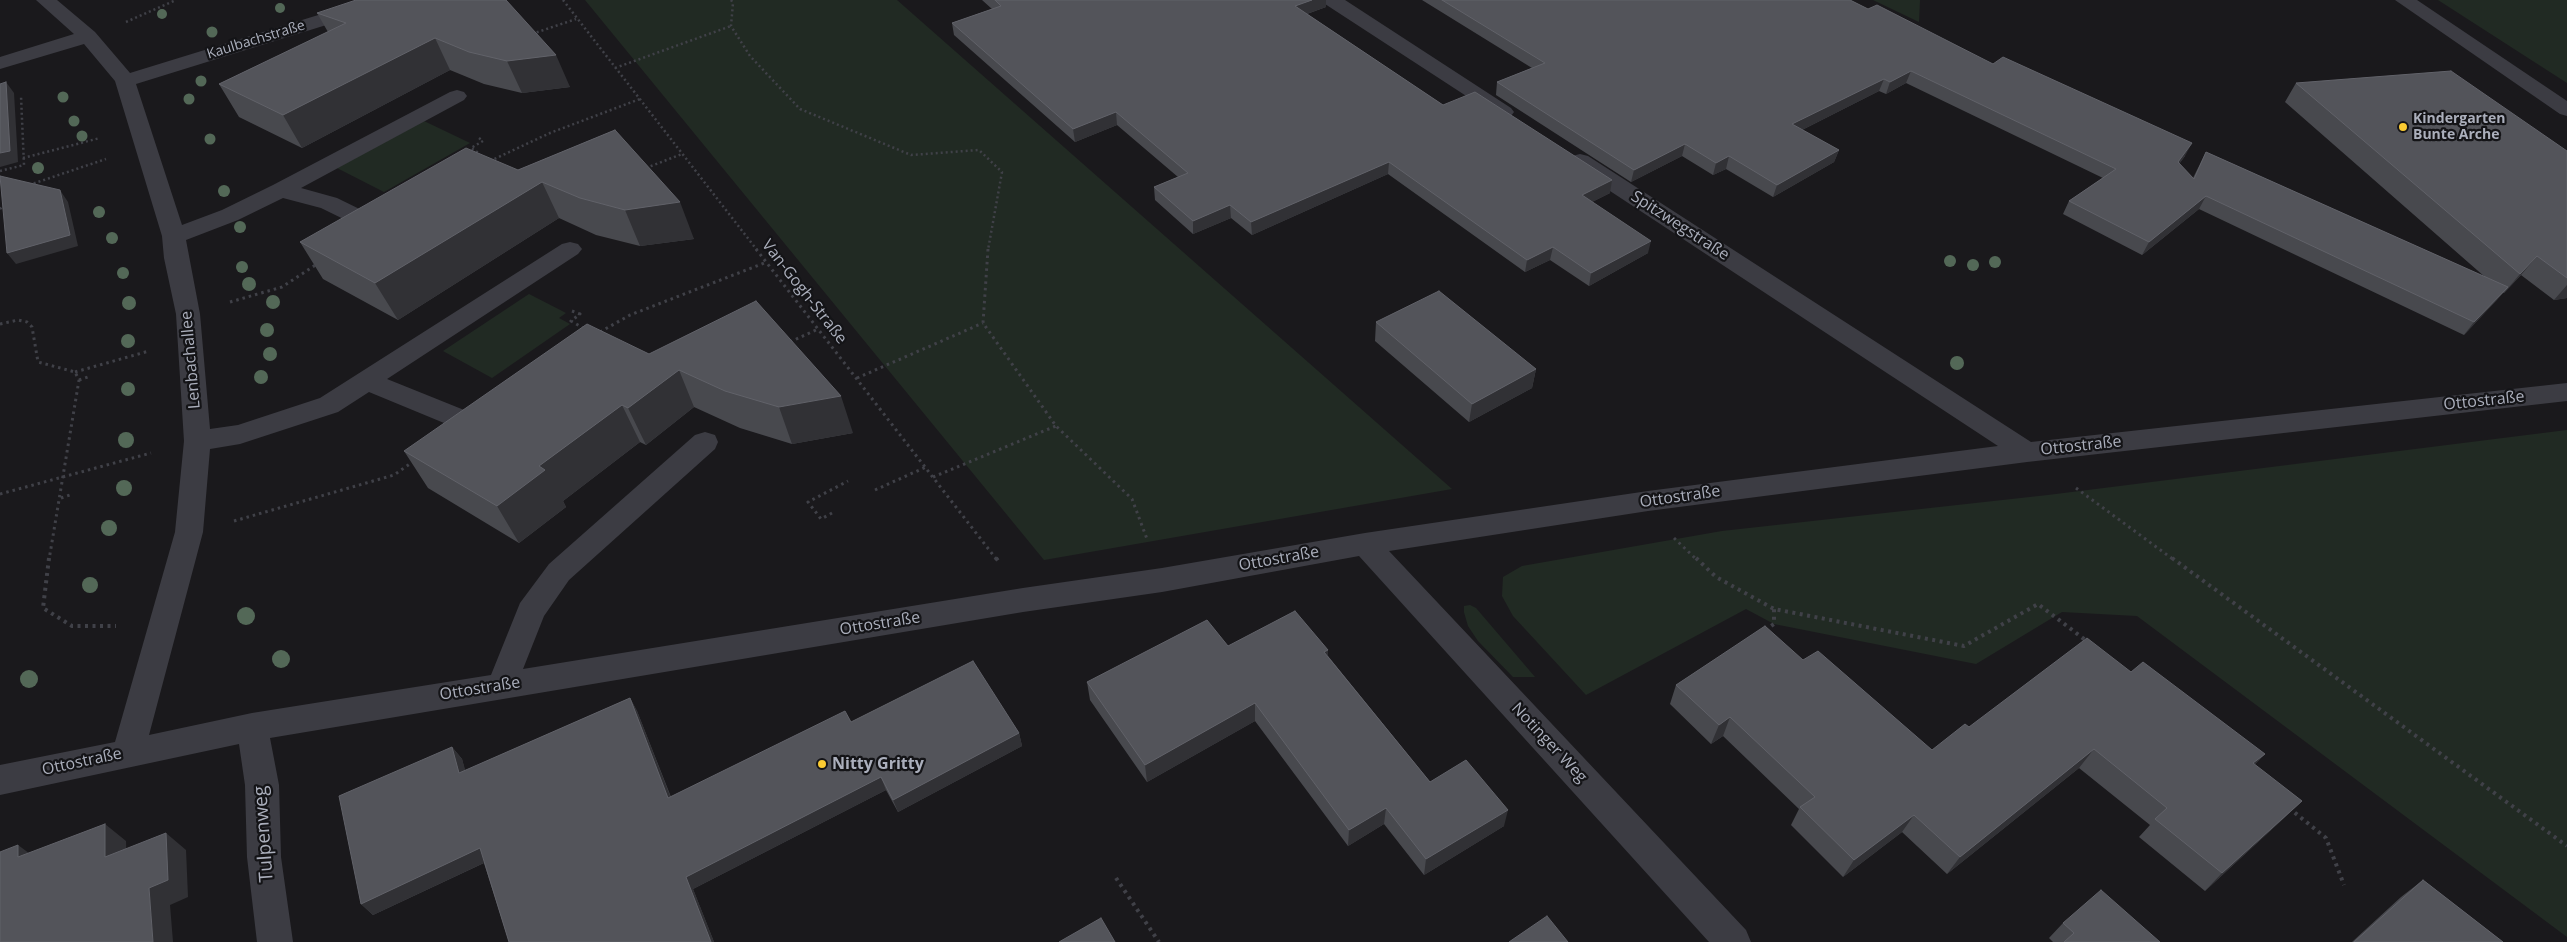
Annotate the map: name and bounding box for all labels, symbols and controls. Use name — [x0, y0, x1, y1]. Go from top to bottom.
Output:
street label: Kaulbachstraße — [205, 17, 307, 63]
place label: Kindergarten Bunte Arche — [2413, 111, 2506, 144]
marker: Kindergarten Bunte Arche — [2397, 121, 2409, 133]
street label: Spitzwegstraße — [1627, 187, 1733, 265]
street label: Van-Gogh-Straße — [757, 236, 851, 348]
street label: Lenbachallee — [177, 310, 205, 410]
street label: Ottostraße — [2443, 387, 2525, 415]
street label: Ottostraße — [2040, 432, 2122, 460]
street label: Ottostraße — [1638, 482, 1722, 512]
street label: Ottostraße — [1237, 542, 1321, 576]
street label: Ottostraße — [838, 608, 922, 640]
street label: Ottostraße — [438, 673, 522, 705]
street label: Notinger Weg — [1507, 699, 1591, 787]
street label: Ottostraße — [40, 744, 124, 780]
place label: Nitty Gritty — [832, 754, 924, 774]
marker: Nitty Gritty — [816, 758, 828, 770]
street label: Tulpenweg — [249, 785, 279, 883]

